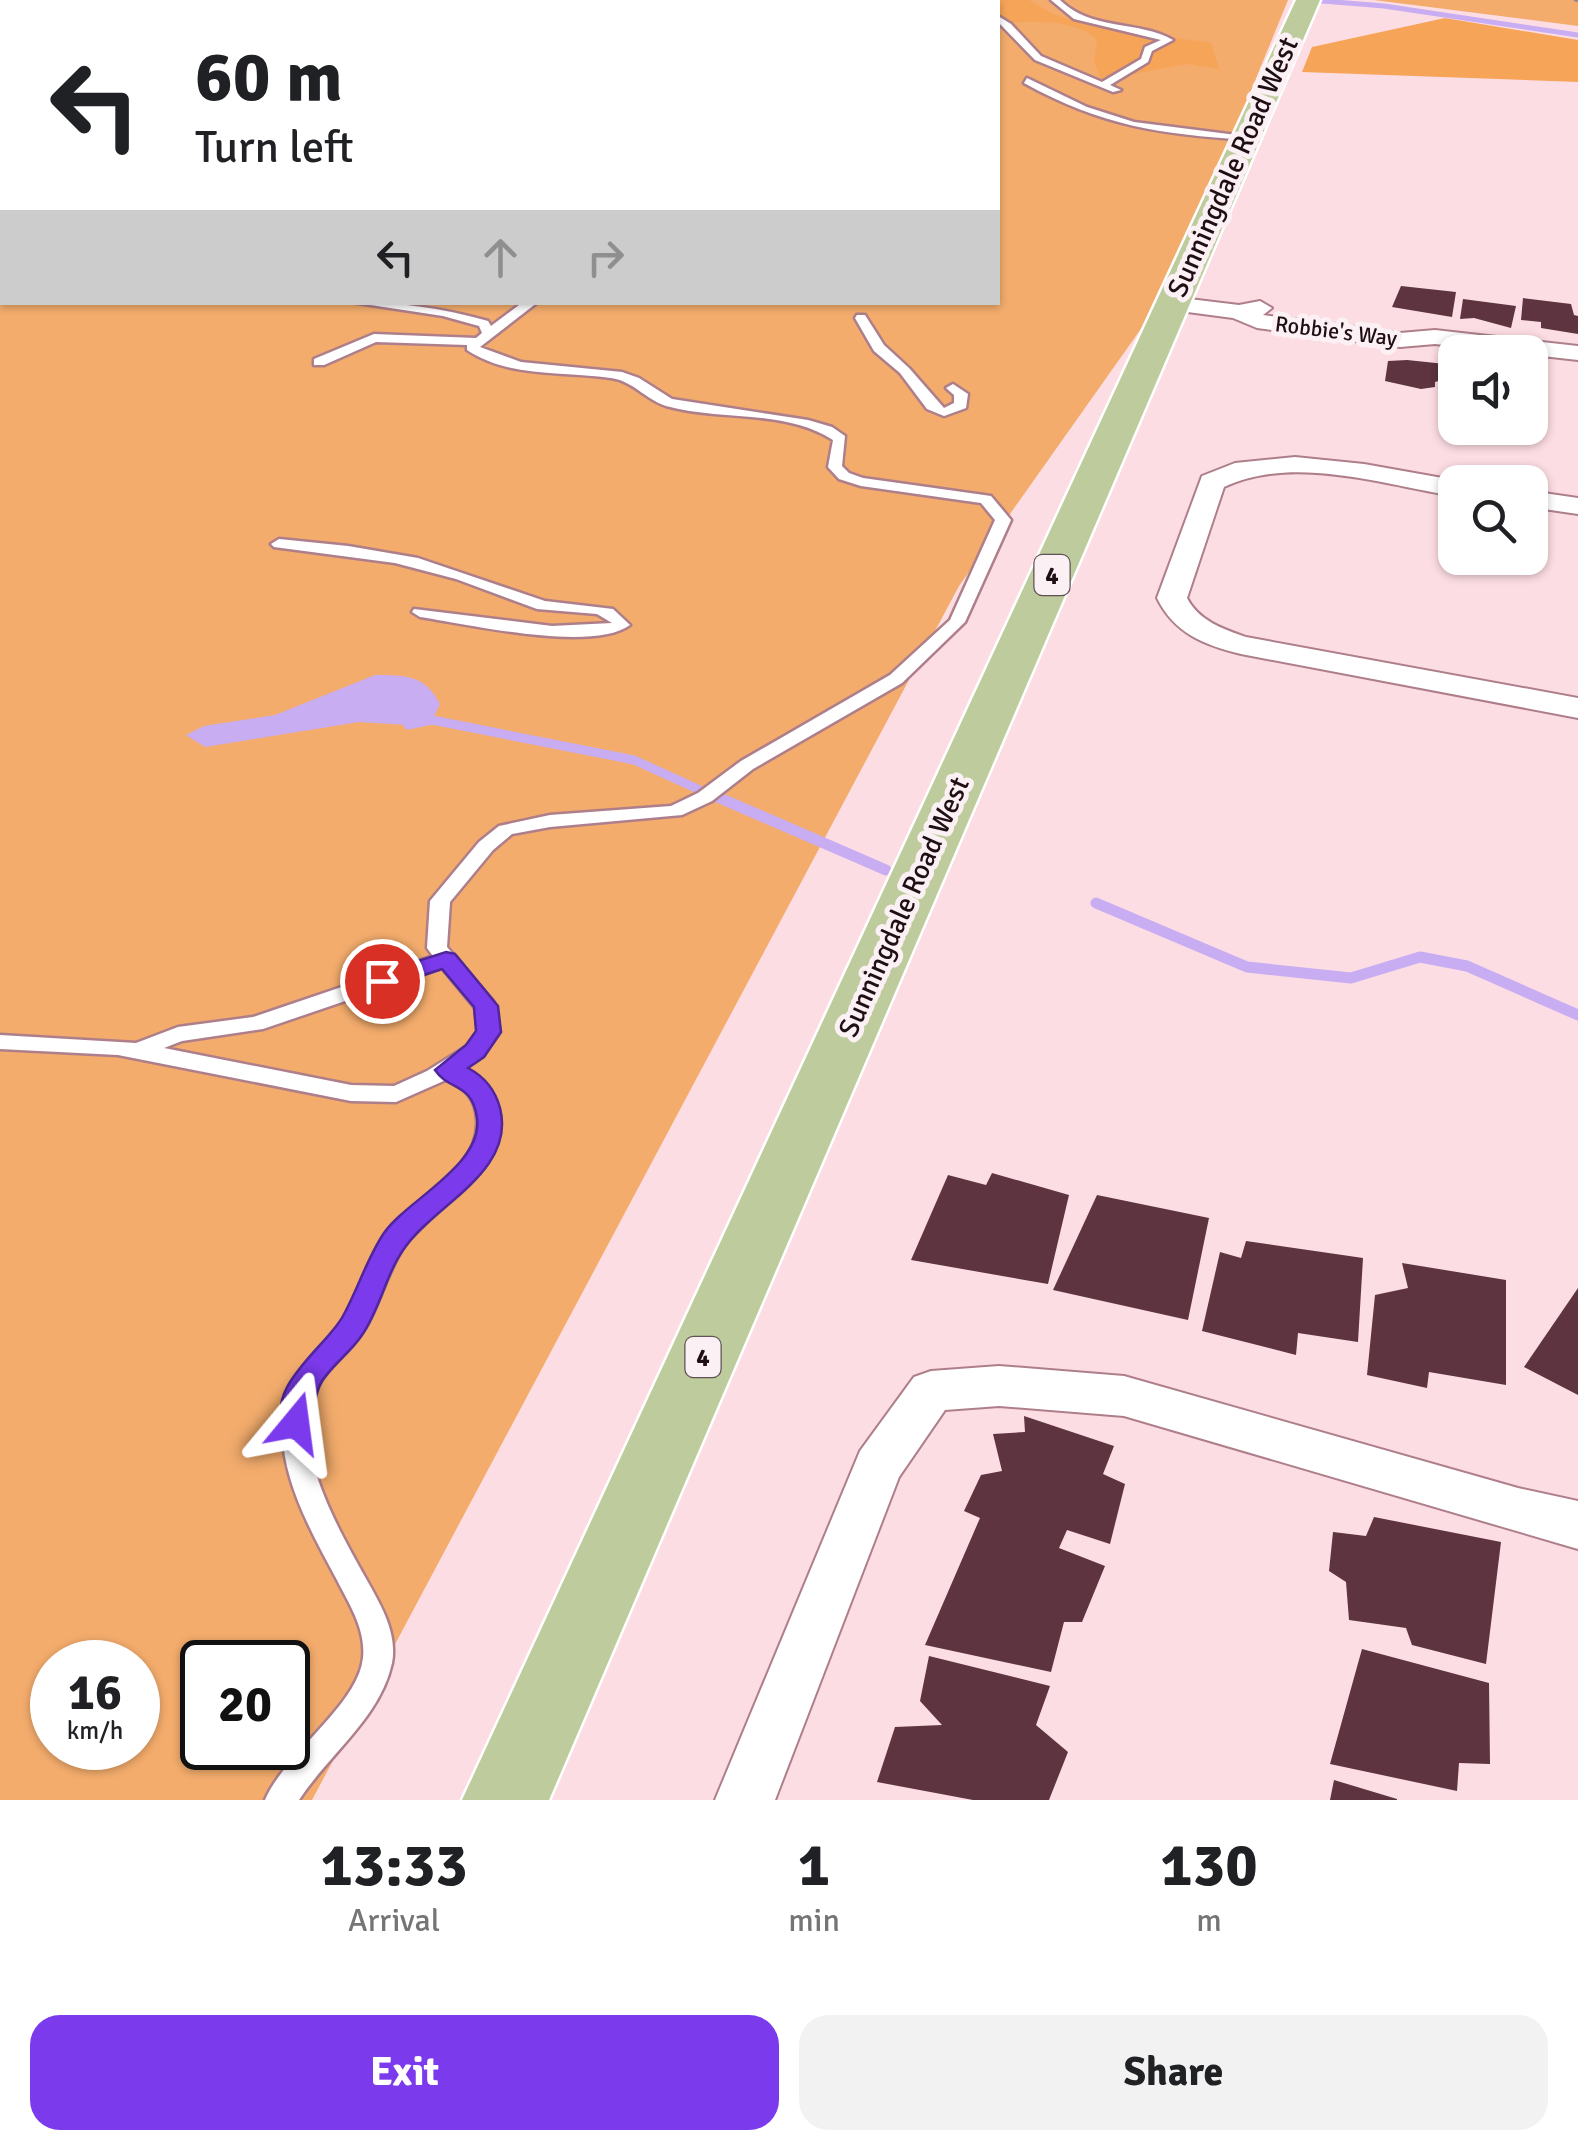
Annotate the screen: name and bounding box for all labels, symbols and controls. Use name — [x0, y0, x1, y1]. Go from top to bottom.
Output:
street label: Sunningdale Road West — [1160, 32, 1306, 302]
text: 60 m — [195, 34, 343, 120]
icon: left — [30, 40, 160, 170]
text: Turn left — [195, 120, 354, 175]
icon: left — [368, 230, 423, 285]
icon: ahead — [473, 230, 528, 285]
icon: right — [578, 230, 633, 285]
street label: Robbie's Way — [1274, 310, 1399, 352]
map controls — [1438, 335, 1548, 575]
button: sound — [1438, 335, 1548, 445]
button: search — [1438, 465, 1548, 575]
road number: 4 — [1034, 555, 1070, 595]
street label: Sunningdale Road West — [831, 772, 977, 1042]
pin — [340, 939, 425, 1024]
icon: arrive — [355, 954, 410, 1009]
road number: 4 — [686, 1337, 720, 1377]
position arrow — [244, 1371, 348, 1475]
speed limit sign: 20 — [180, 1640, 310, 1770]
text: 16 — [68, 1662, 122, 1724]
text: km/h — [67, 1715, 123, 1746]
text: 13:33 — [320, 1829, 468, 1903]
text: 1 — [798, 1829, 830, 1903]
text: 130 — [1160, 1829, 1258, 1903]
text: Arrival — [348, 1901, 440, 1940]
text: min — [788, 1901, 840, 1940]
text: m — [1196, 1901, 1222, 1940]
button: Exit — [30, 2015, 779, 2130]
button: Share — [799, 2015, 1548, 2130]

